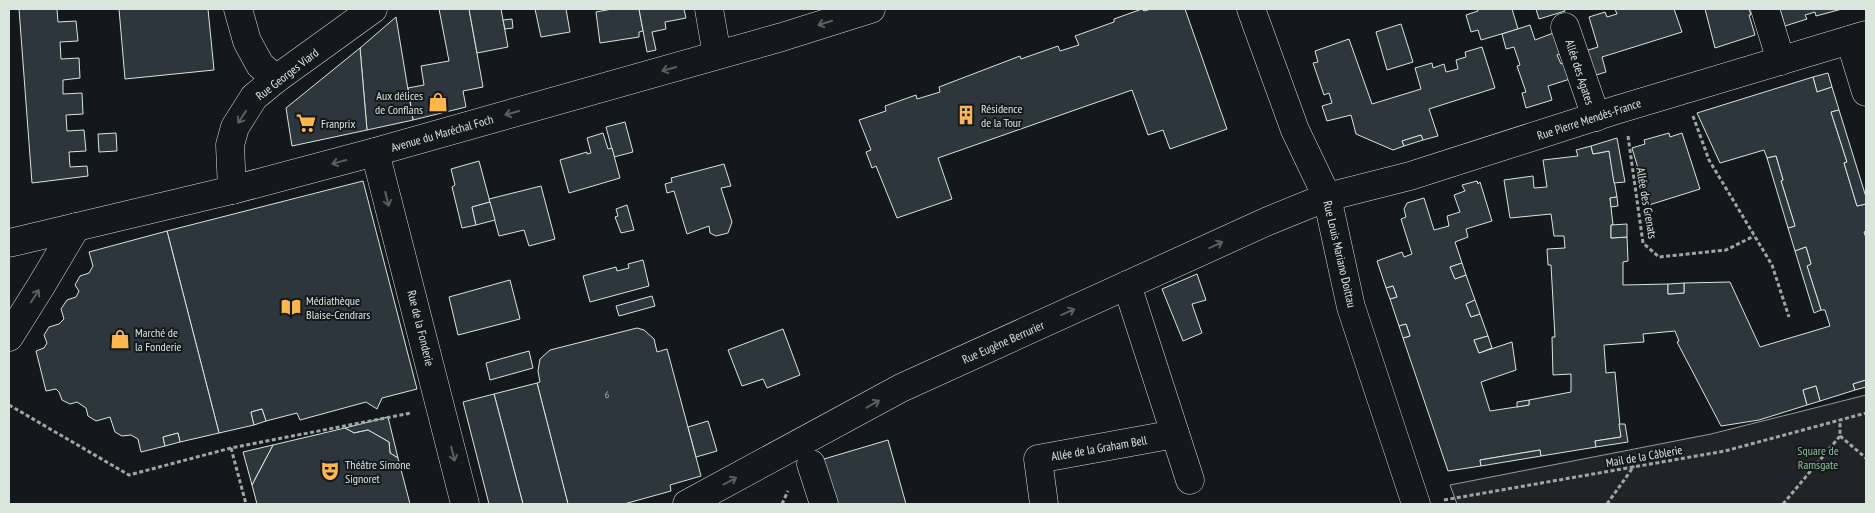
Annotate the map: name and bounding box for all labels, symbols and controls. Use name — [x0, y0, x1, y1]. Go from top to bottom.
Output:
one-way arrow — [817, 19, 833, 29]
street label: Allée des Agates — [1562, 37, 1598, 107]
street label: Rue Georges Viard — [253, 45, 321, 103]
one-way arrow — [661, 64, 677, 74]
place label: Aux délices de Conflans — [375, 88, 423, 117]
shop icon: Aux délices de Conflans — [427, 91, 449, 113]
street label: Rue Pierre Mendès-France — [1535, 95, 1643, 143]
place label: Résidence de la Tour — [981, 101, 1022, 130]
building icon: Résidence de la Tour — [955, 104, 977, 126]
one-way arrow — [236, 109, 246, 123]
one-way arrow — [505, 109, 521, 119]
street label: Avenue du Maréchal Foch — [389, 111, 495, 155]
supermarket icon: Franprix — [295, 112, 317, 134]
place label: Franprix — [321, 116, 355, 131]
one-way arrow — [331, 157, 347, 167]
street label: Allée des Grenats — [1633, 166, 1661, 240]
one-way arrow — [383, 191, 393, 207]
street label: Rue Louis Mariano Doittau — [1320, 199, 1360, 309]
one-way arrow — [1208, 240, 1223, 249]
street label: Rue de la Fonderie — [404, 288, 438, 368]
one-way arrow — [30, 289, 40, 303]
place label: Médiathèque Blaise-Cendrars — [306, 293, 370, 322]
library icon: Médiathèque Blaise-Cendrars — [280, 296, 302, 318]
one-way arrow — [1060, 307, 1075, 317]
street label: Rue Eugène Berrurier — [960, 317, 1047, 367]
place label: Marché de la Fonderie — [135, 325, 182, 354]
shop icon: Marché de la Fonderie — [109, 328, 131, 350]
house number: 6 — [605, 388, 610, 401]
one-way arrow — [865, 398, 880, 408]
street label: Allée de la Graham Bell — [1050, 432, 1148, 464]
street label: Mail de la Câblerie — [1605, 442, 1683, 470]
park label: Square de Ramsgate — [1797, 443, 1839, 472]
one-way arrow — [449, 446, 458, 462]
place label: Théâtre Simone Signoret — [345, 457, 410, 486]
theatre icon: Théâtre Simone Signoret — [319, 460, 341, 482]
one-way arrow — [723, 476, 738, 486]

